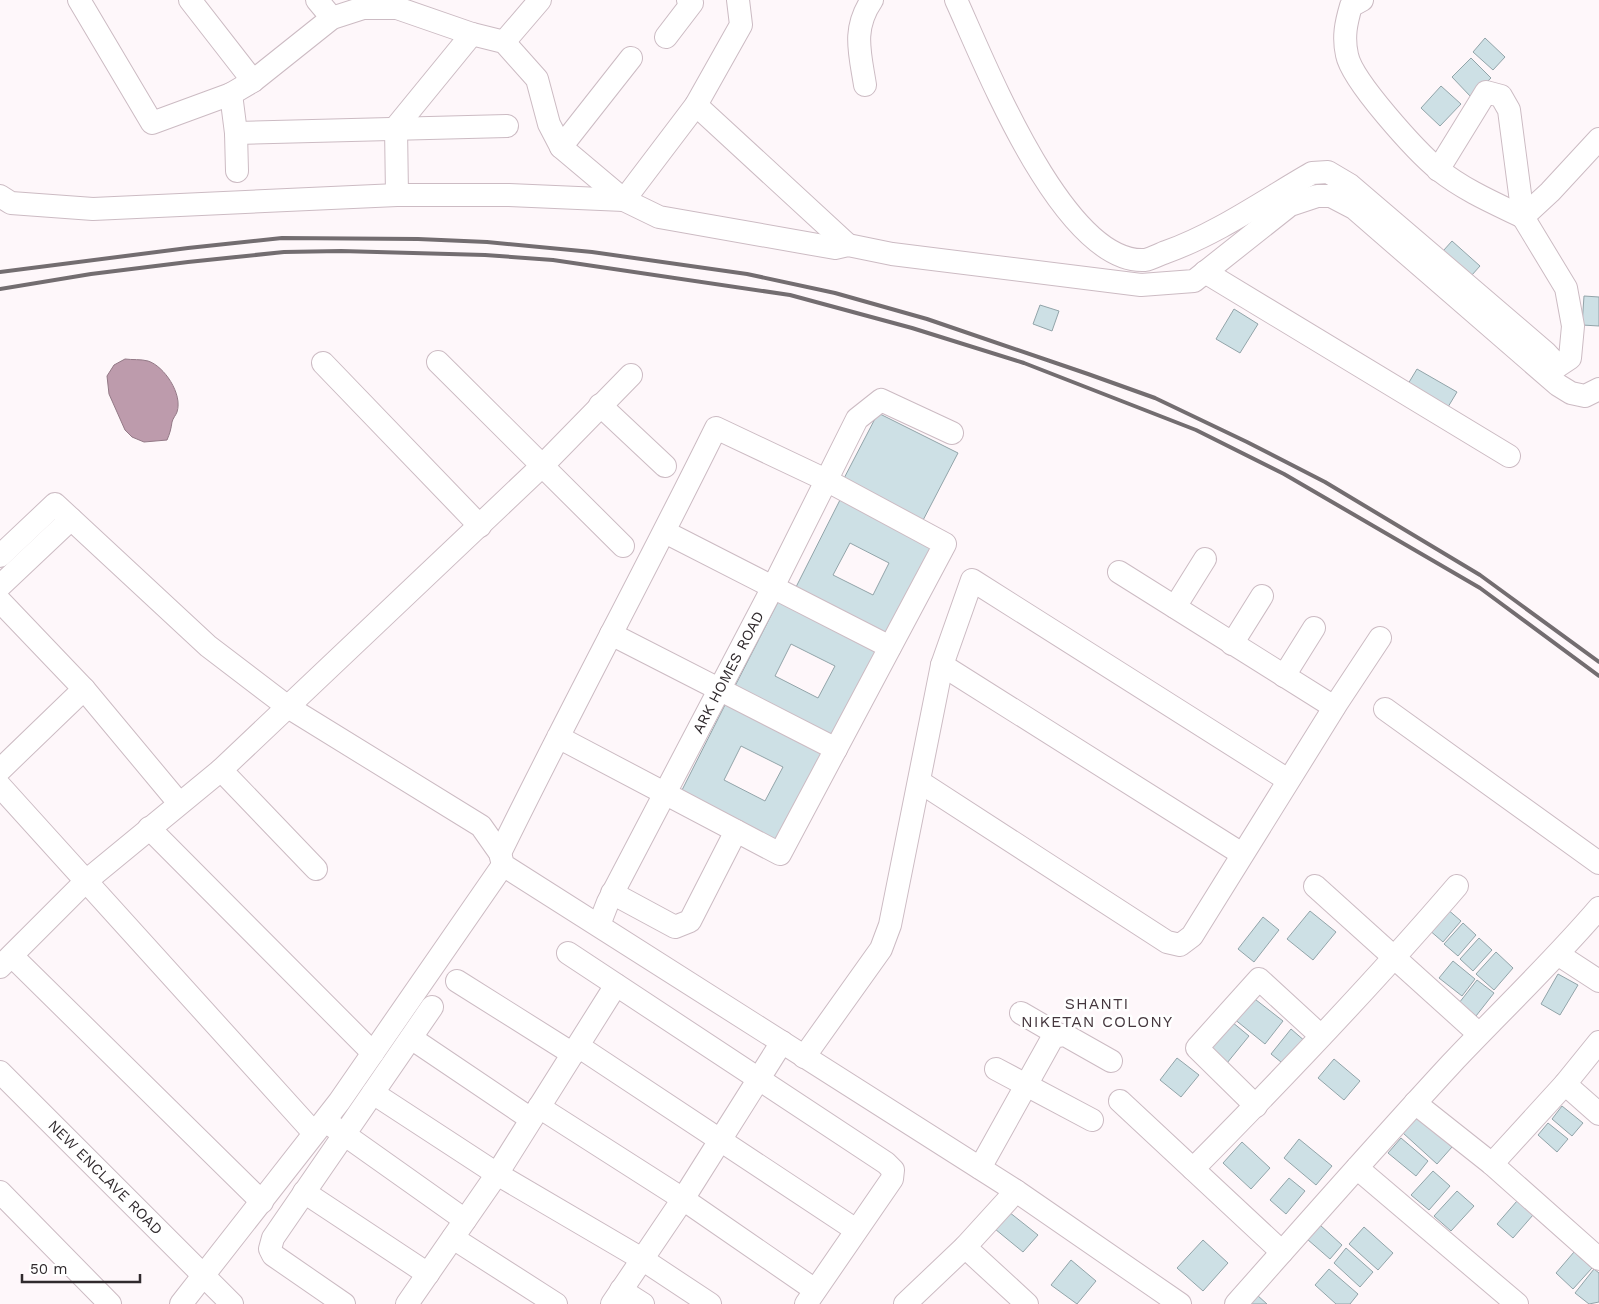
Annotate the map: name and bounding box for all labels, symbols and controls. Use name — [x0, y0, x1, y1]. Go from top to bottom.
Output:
street label: ARK HOMES ROAD — [689, 608, 768, 737]
district label: SHANTI NIKETAN COLONY — [1021, 994, 1173, 1031]
street label: NEW ENCLAVE ROAD — [44, 1116, 166, 1238]
scale bar — [22, 1252, 140, 1284]
text: 50 m — [30, 1260, 67, 1278]

